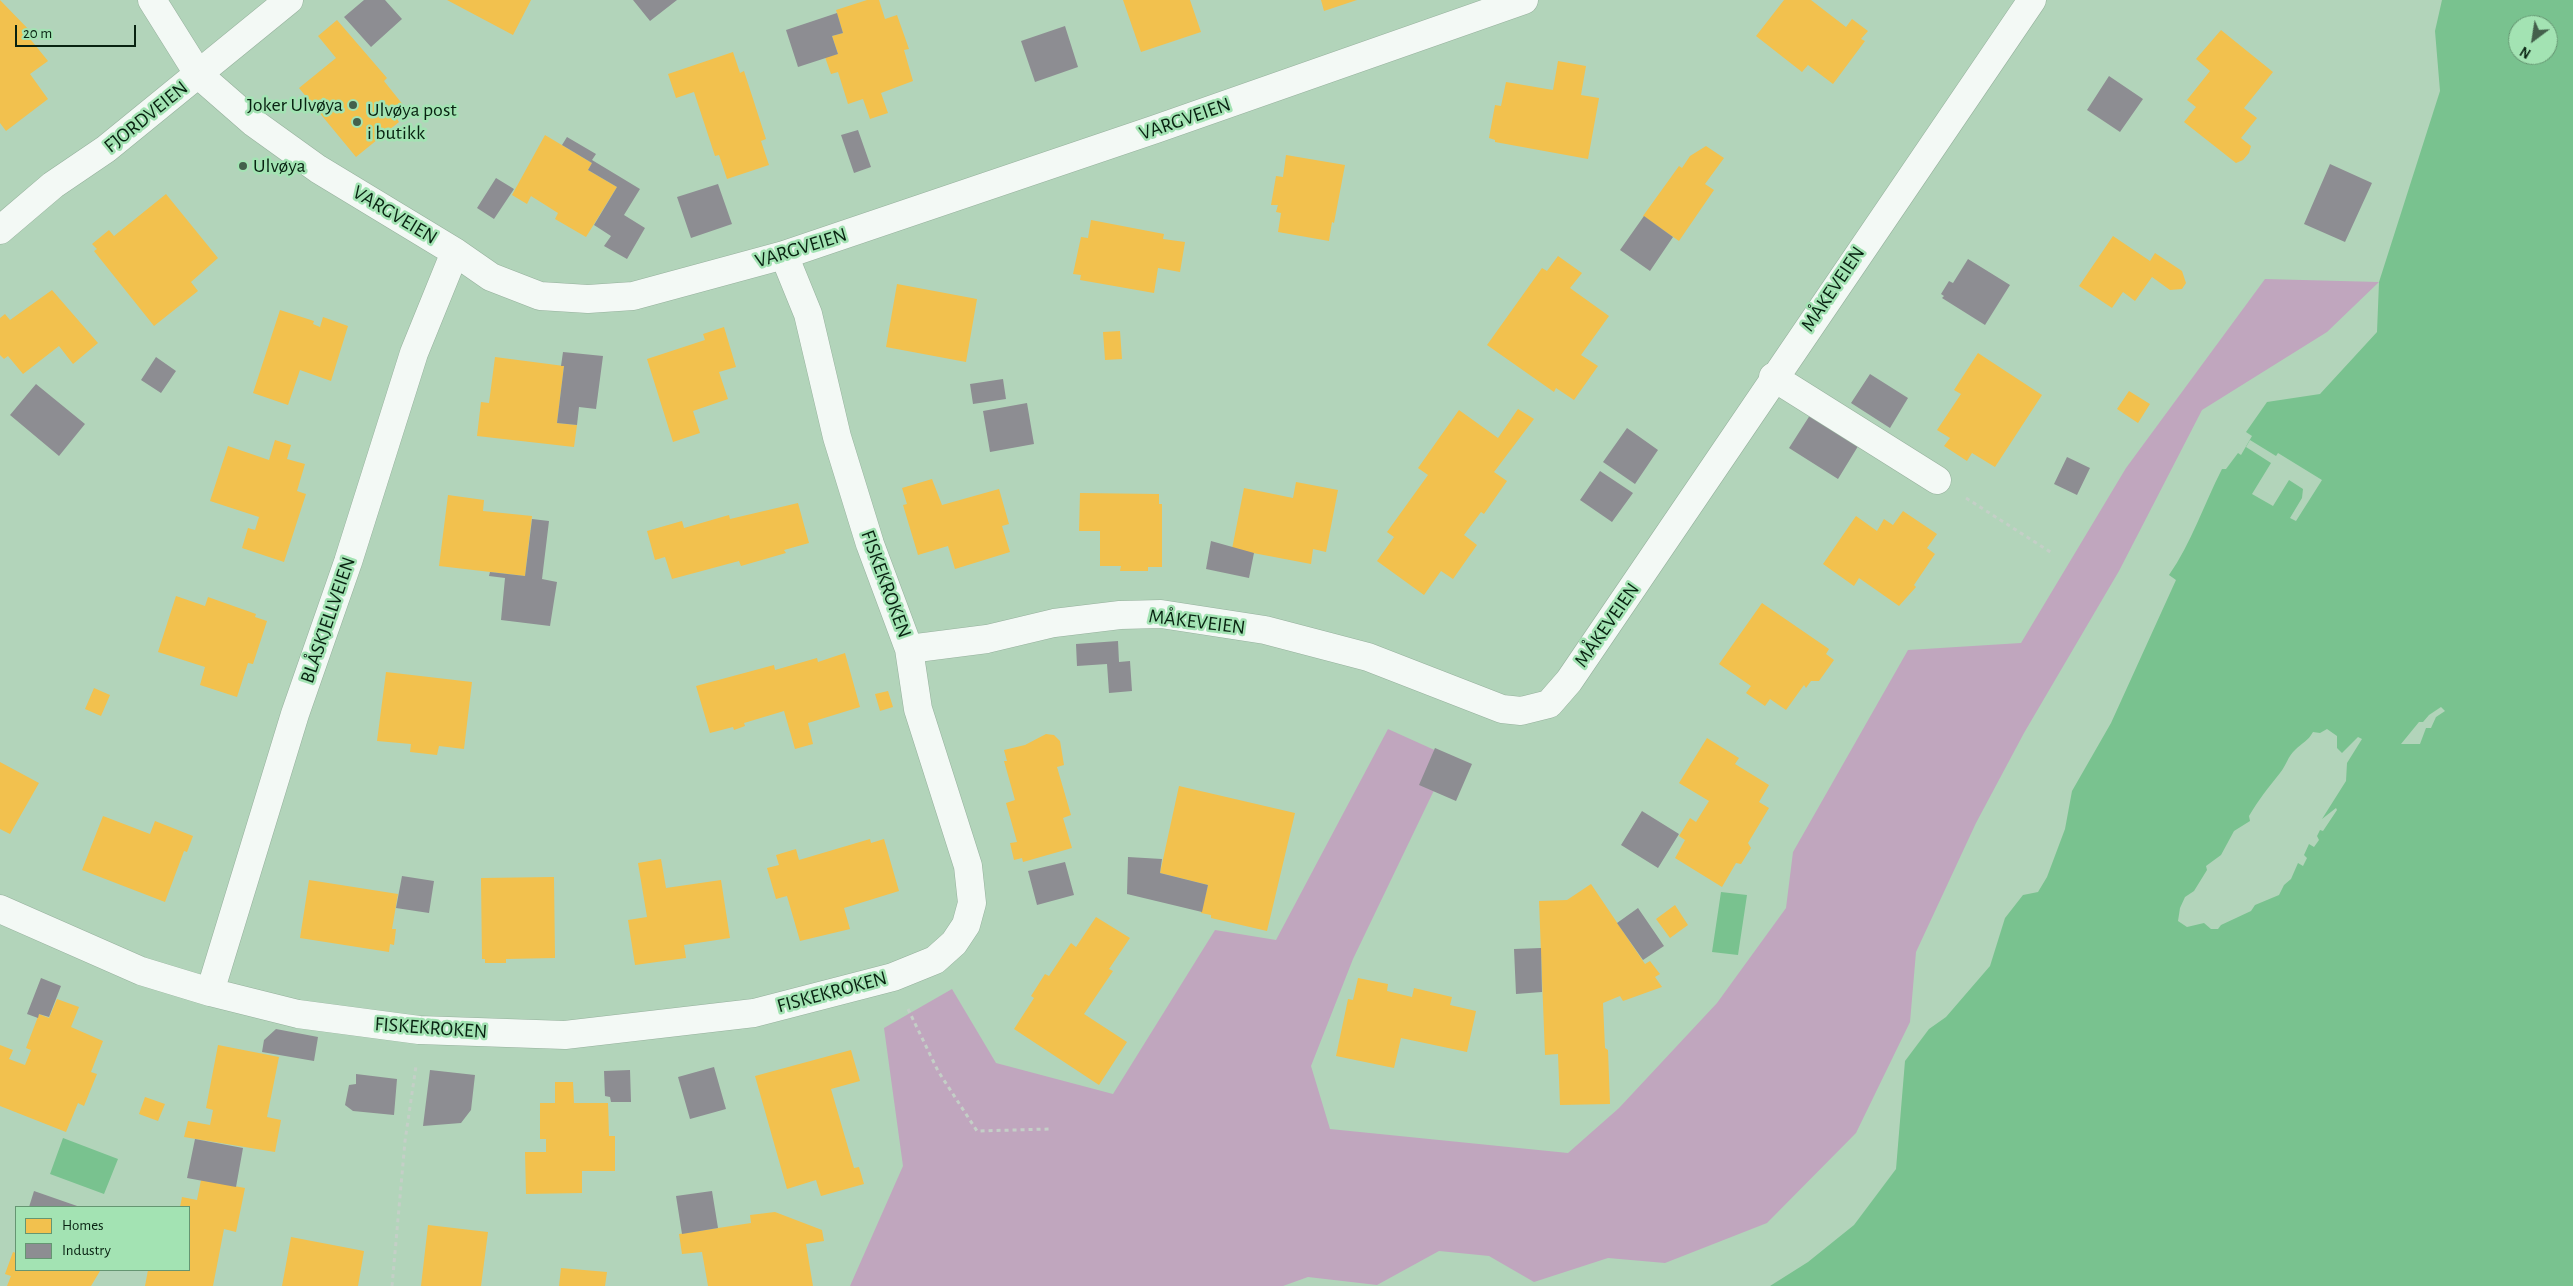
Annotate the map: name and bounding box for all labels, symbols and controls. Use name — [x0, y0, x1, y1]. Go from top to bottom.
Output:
scale bar — [18, 15, 139, 47]
north arrow — [2508, 15, 2558, 65]
text: 20 m — [23, 26, 52, 41]
text: N — [2518, 43, 2534, 61]
street label: FJORDVEIEN — [99, 76, 193, 158]
street label: VARGVEIEN — [1136, 92, 1234, 146]
place label: Joker Ulvøya — [247, 93, 343, 117]
place label: Ulvøya post i butikk — [367, 98, 457, 145]
marker: Joker Ulvøya — [347, 99, 359, 111]
marker: Ulvøya post i butikk — [351, 116, 363, 128]
place label: Ulvøya — [253, 154, 306, 178]
marker: Ulvøya — [237, 160, 249, 172]
street label: VARGVEIEN — [348, 180, 442, 250]
street label: VARGVEIEN — [752, 223, 850, 273]
street label: MÅKEVEIEN — [1796, 242, 1870, 336]
street label: FISKEKROKEN — [855, 527, 917, 641]
street label: BLÅSKJELLVEIEN — [295, 554, 361, 686]
street label: MÅKEVEIEN — [1569, 578, 1645, 672]
street label: MÅKEVEIEN — [1147, 604, 1247, 640]
street label: FISKEKROKEN — [774, 966, 890, 1018]
street label: FISKEKROKEN — [374, 1012, 488, 1044]
legend — [15, 1206, 190, 1271]
text: Homes — [62, 1218, 104, 1233]
text: Industry — [62, 1243, 111, 1258]

